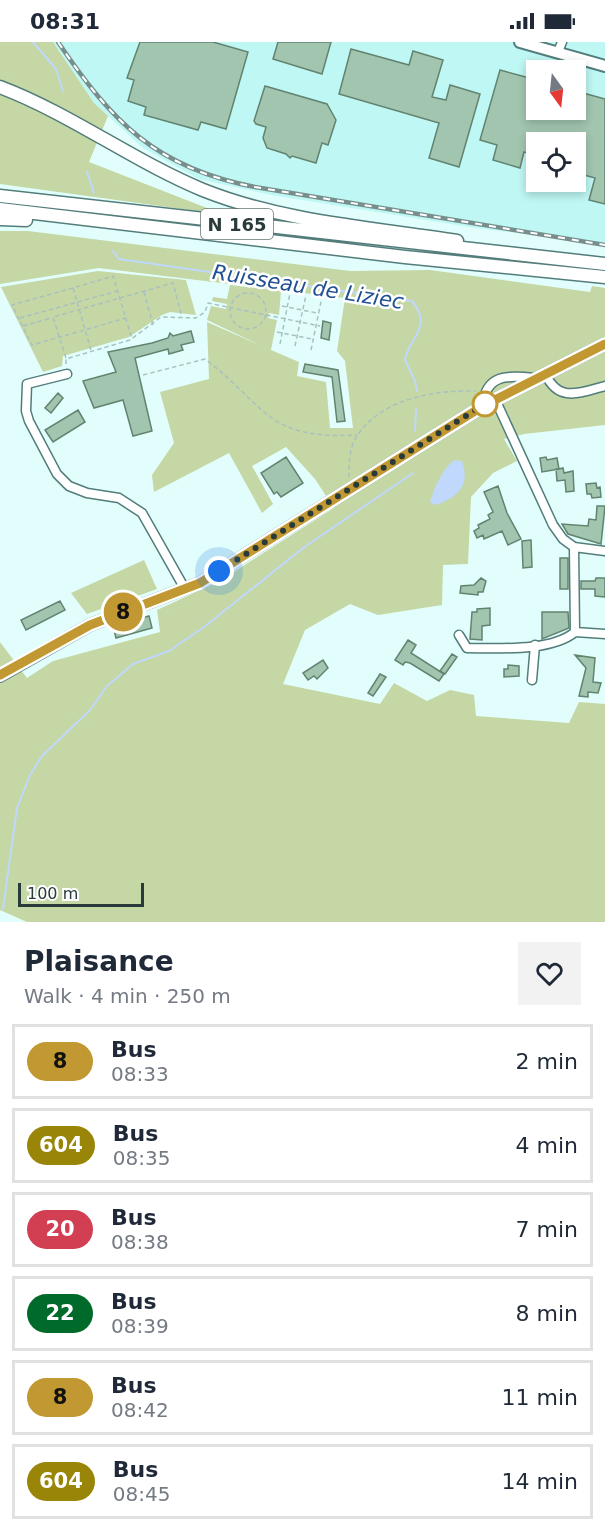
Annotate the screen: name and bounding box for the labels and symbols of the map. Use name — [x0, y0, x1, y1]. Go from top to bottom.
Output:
north arrow — [526, 60, 586, 120]
road number: N 165 — [201, 209, 273, 239]
water label: Ruisseau de Liziec — [211, 260, 406, 314]
unlabelled marker — [472, 391, 498, 417]
your location — [204, 556, 234, 586]
line badge: 8 — [104, 592, 142, 632]
scale bar — [18, 880, 144, 908]

